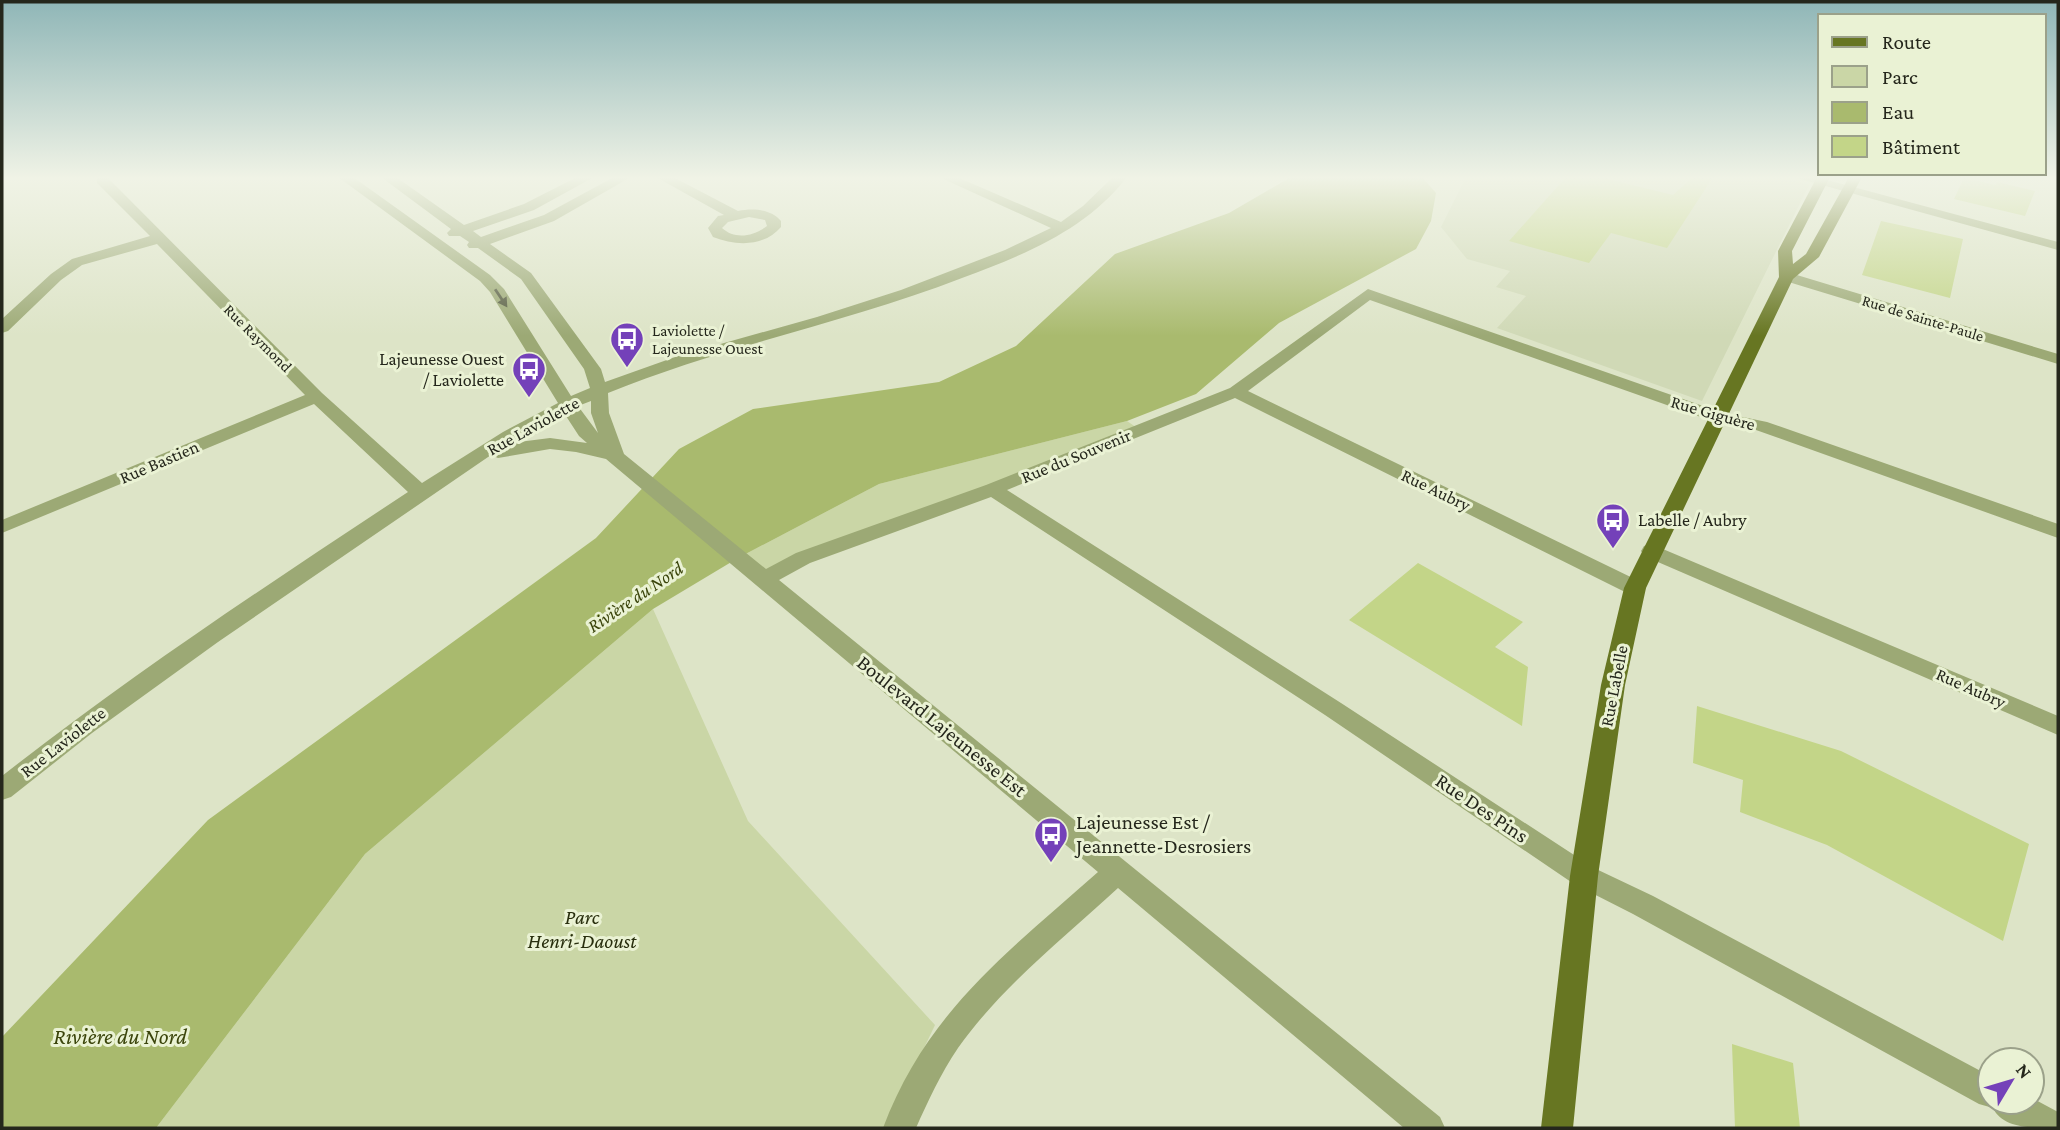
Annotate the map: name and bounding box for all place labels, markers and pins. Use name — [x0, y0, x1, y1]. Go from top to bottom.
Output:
bus stop icon: Laviolette / Lajeunesse Ouest — [608, 320, 646, 369]
place label: Laviolette / Lajeunesse Ouest — [652, 322, 764, 358]
place label: Lajeunesse Ouest / Laviolette — [379, 349, 505, 390]
bus stop icon: Lajeunesse Ouest / Laviolette — [510, 350, 548, 399]
bus stop icon: Labelle / Aubry — [1594, 501, 1632, 550]
place label: Labelle / Aubry — [1638, 510, 1747, 530]
place label: Lajeunesse Est / Jeannette-Desrosiers — [1074, 810, 1251, 858]
bus stop icon: Lajeunesse Est / Jeannette-Desrosiers — [1032, 815, 1070, 864]

